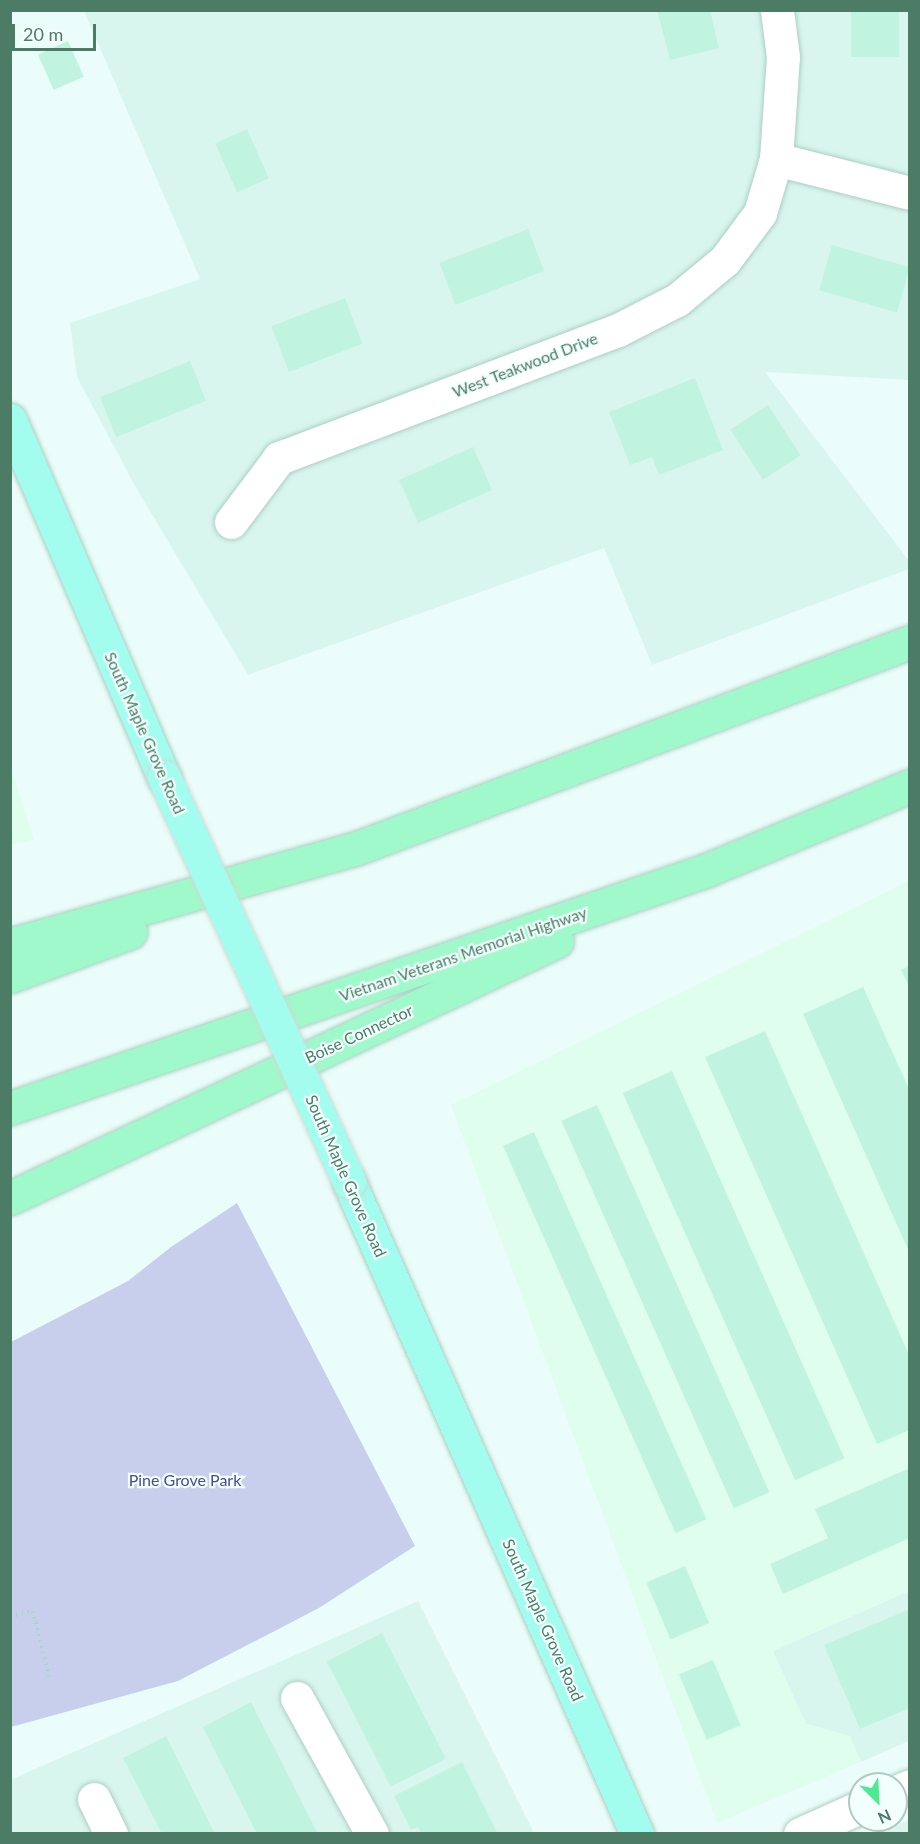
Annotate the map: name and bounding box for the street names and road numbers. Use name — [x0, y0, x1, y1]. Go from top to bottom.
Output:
street label: West Teakwood Drive — [449, 328, 601, 402]
street label: South Maple Grove Road — [101, 649, 189, 817]
street label: Vietnam Veterans Memorial Highway — [336, 902, 590, 1006]
street label: Boise Connector — [302, 1001, 416, 1067]
street label: South Maple Grove Road — [302, 1092, 390, 1260]
street label: South Maple Grove Road — [499, 1536, 587, 1704]

